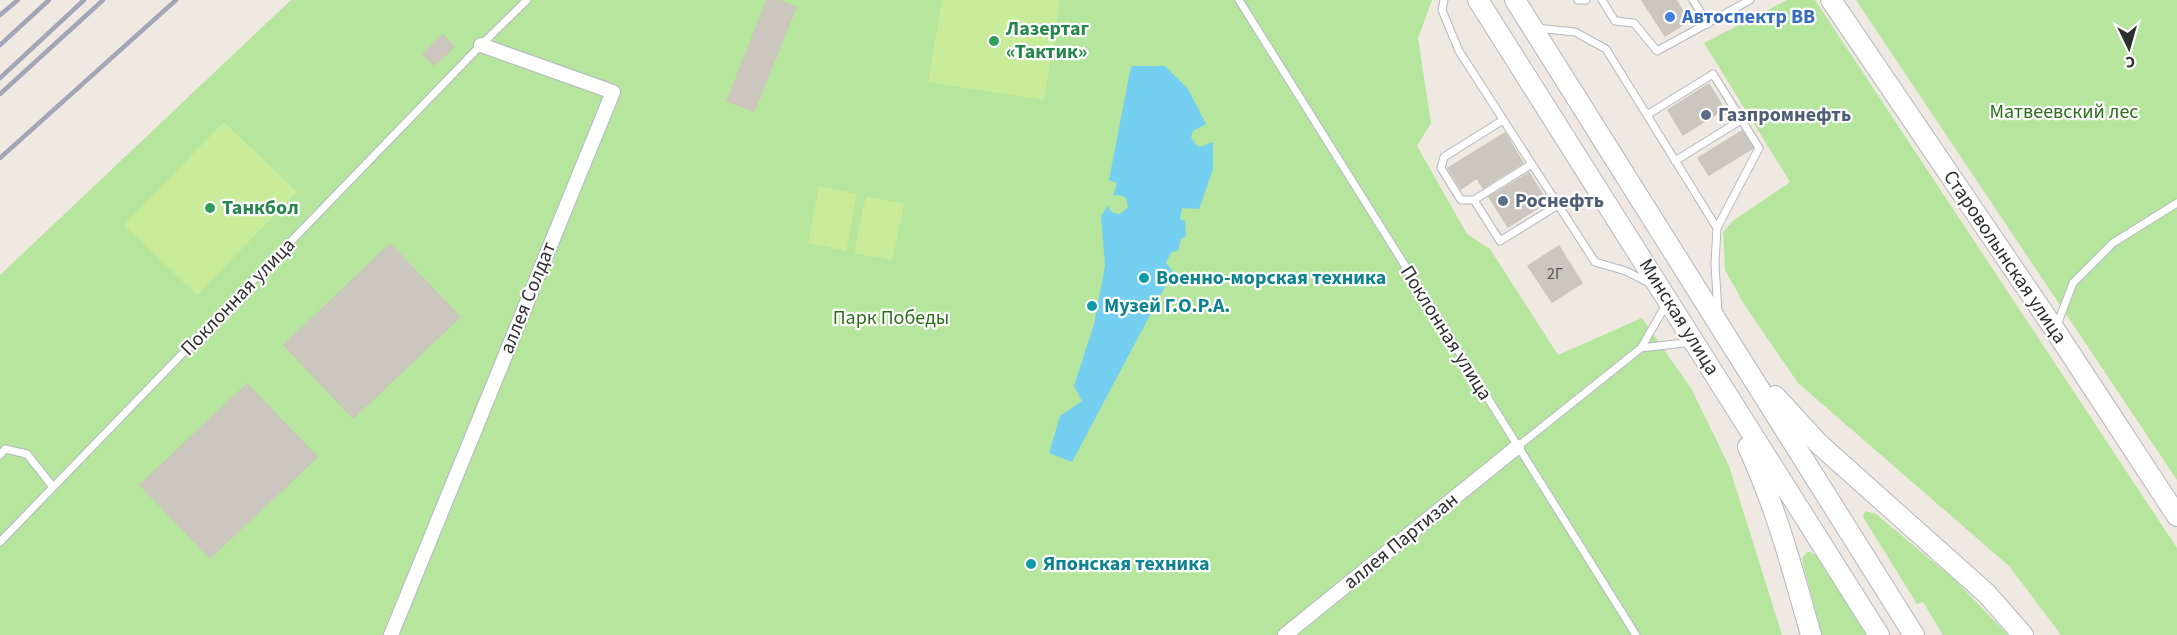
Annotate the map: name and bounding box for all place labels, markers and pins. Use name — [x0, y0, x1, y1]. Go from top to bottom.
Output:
place label: Автоспектр ВВ — [1681, 3, 1815, 31]
marker: Автоспектр ВВ — [1663, 10, 1677, 24]
place label: Лазертаг «Тактик» — [1005, 15, 1089, 66]
marker: Лазертаг «Тактик» — [987, 34, 1001, 48]
place label: Газпромнефть — [1718, 101, 1851, 129]
marker: Газпромнефть — [1699, 108, 1713, 122]
place label: Роснефть — [1515, 187, 1604, 215]
place label: Танкбол — [222, 194, 299, 222]
marker: Роснефть — [1496, 194, 1510, 208]
marker: Танкбол — [203, 201, 217, 215]
place label: Военно-морская техника — [1156, 264, 1386, 292]
marker: Военно-морская техника — [1137, 271, 1151, 285]
place label: Музей Г.О.Р.А. — [1104, 292, 1230, 320]
marker: Музей Г.О.Р.А. — [1085, 299, 1099, 313]
place label: Японская техника — [1043, 550, 1210, 578]
marker: Японская техника — [1024, 557, 1038, 571]

